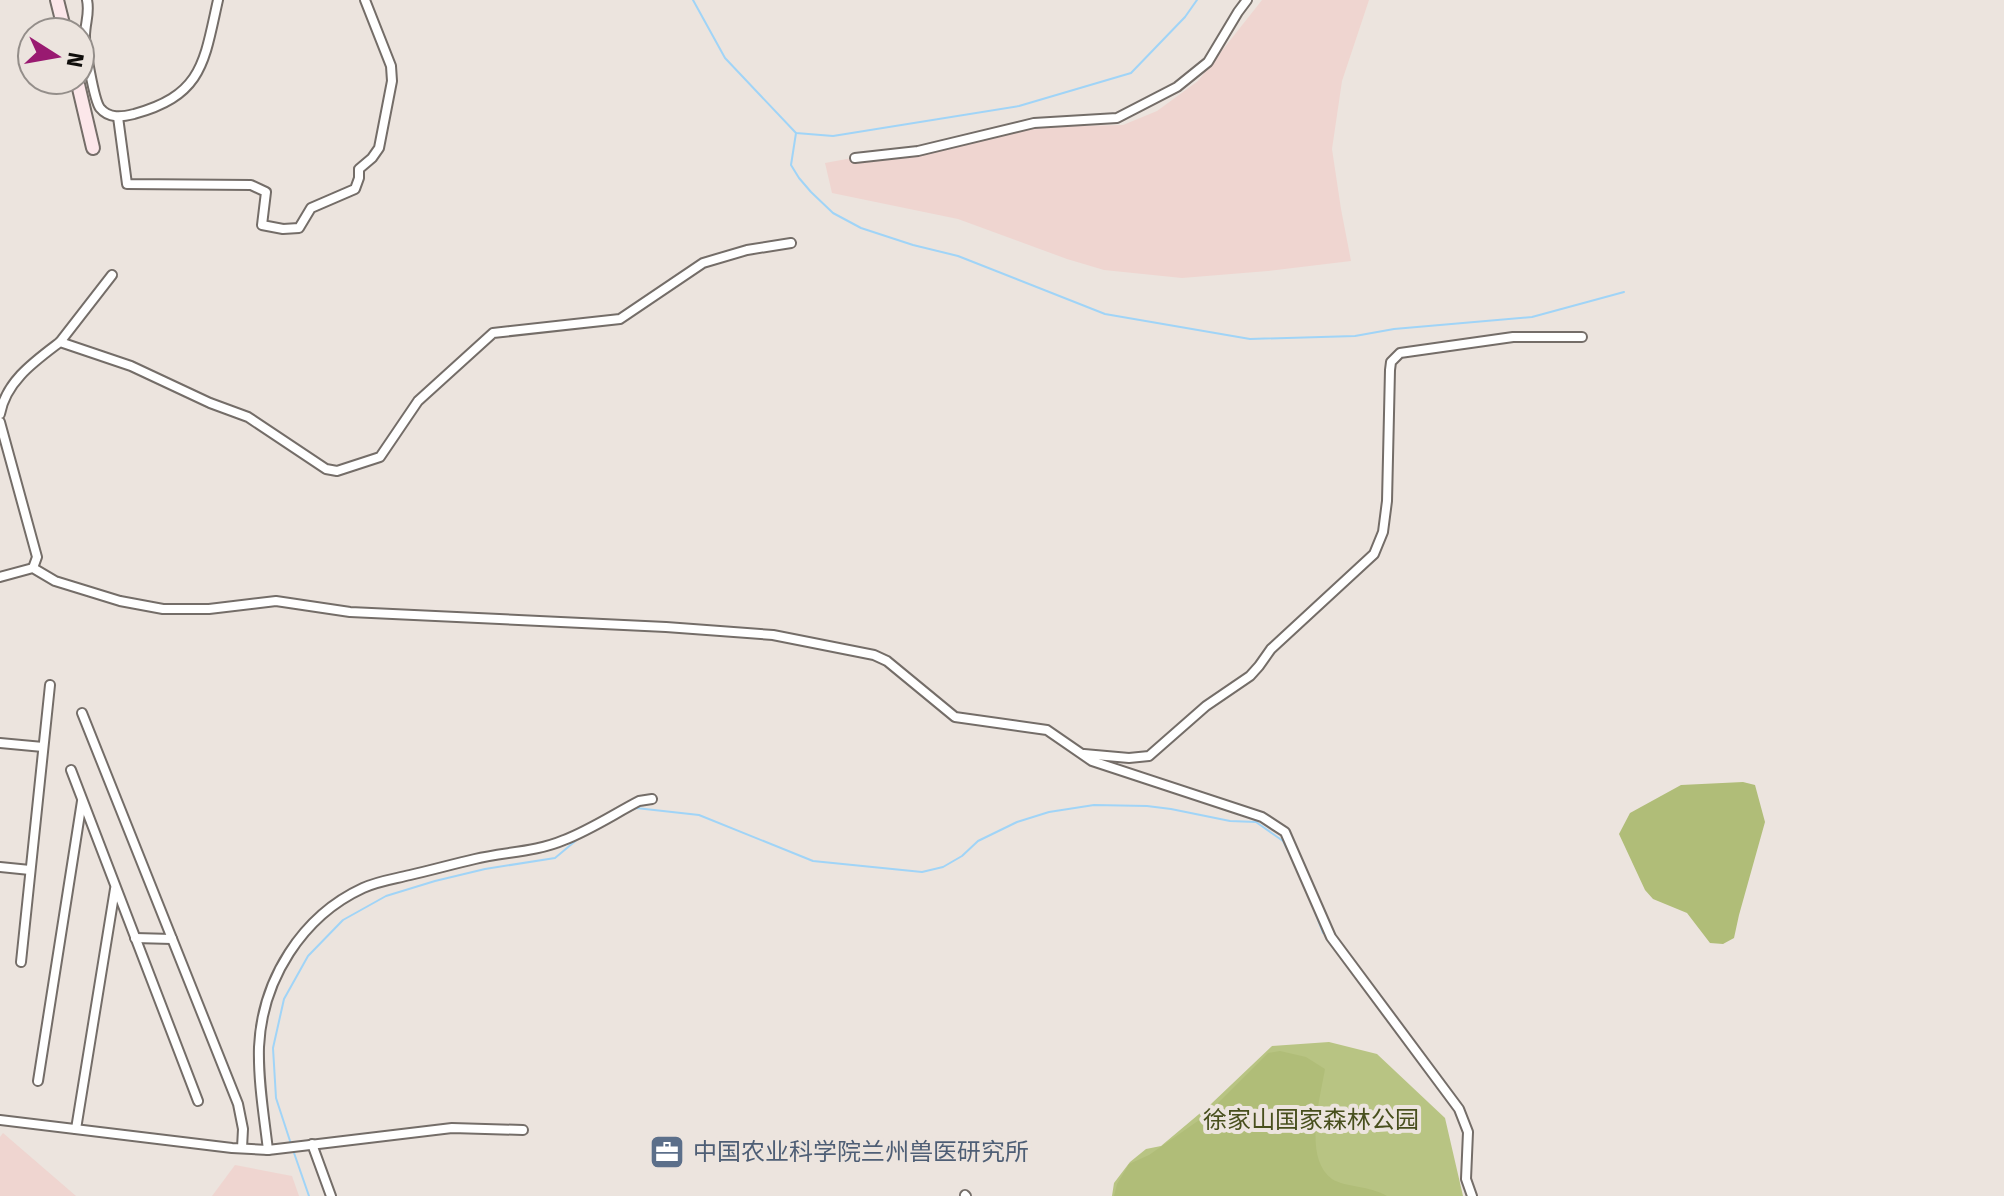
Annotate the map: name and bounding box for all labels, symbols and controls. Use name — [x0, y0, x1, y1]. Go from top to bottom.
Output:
north arrow — [16, 16, 96, 96]
text: N — [60, 50, 90, 69]
park label: 徐家山国家森林公园 — [1203, 1106, 1419, 1134]
office icon: 中国农业科学院兰州兽医研究所 — [648, 1133, 686, 1171]
place label: 中国农业科学院兰州兽医研究所 — [693, 1138, 1029, 1166]

